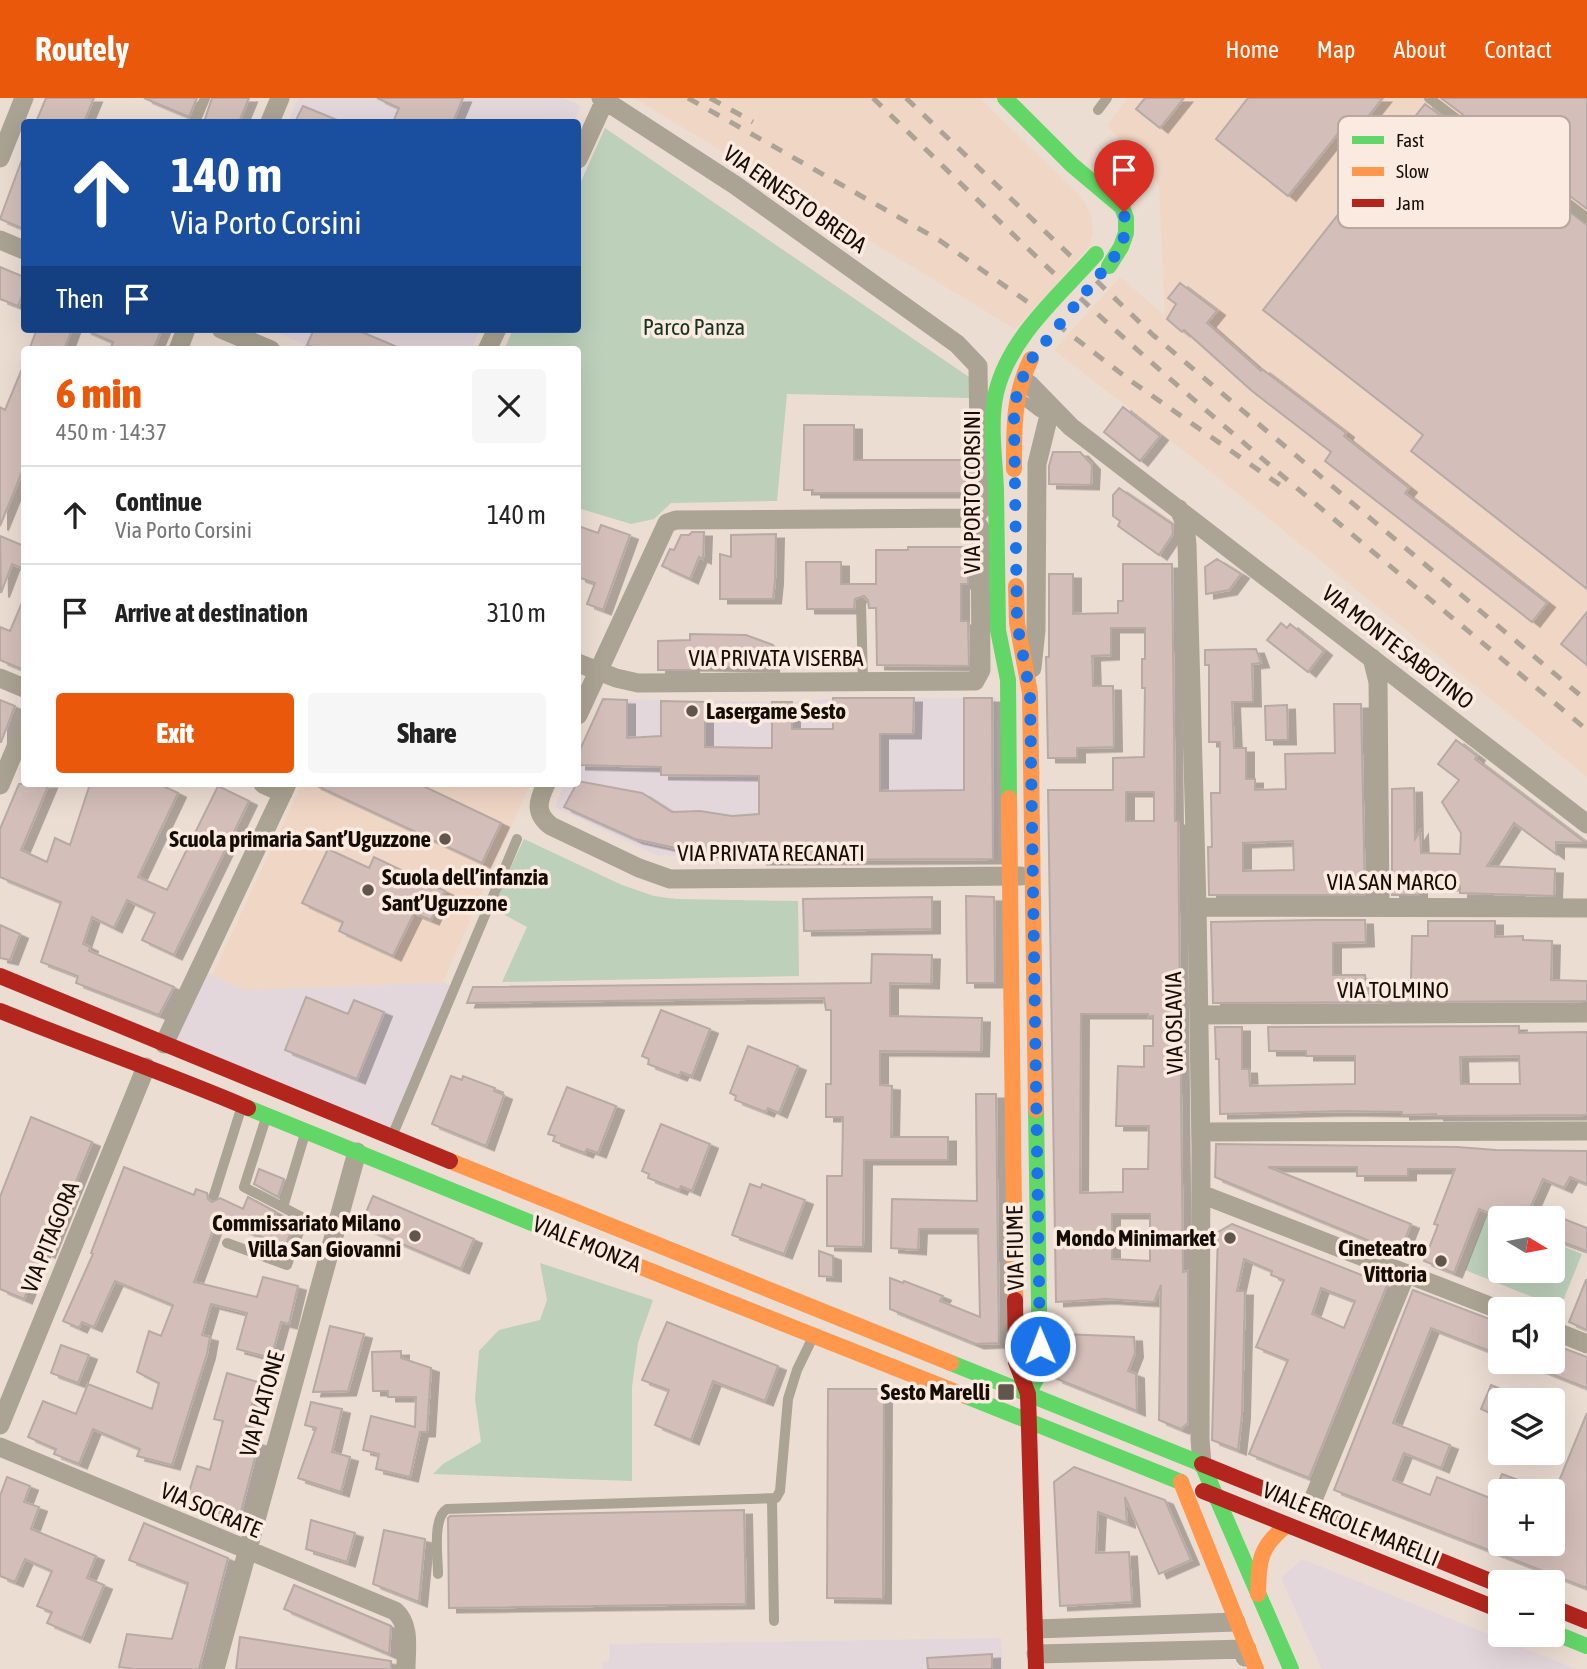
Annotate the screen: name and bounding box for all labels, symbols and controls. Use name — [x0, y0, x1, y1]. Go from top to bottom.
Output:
text: Routely — [35, 30, 129, 68]
text: Home — [1225, 36, 1279, 63]
text: Map — [1317, 36, 1355, 63]
text: About — [1393, 36, 1446, 63]
text: Contact — [1484, 36, 1552, 63]
legend — [1338, 116, 1570, 228]
text: Fast — [1396, 129, 1424, 151]
street label: VIA ERNESTO BREDA — [719, 140, 872, 258]
pin — [1094, 140, 1154, 212]
text: 140 m — [171, 146, 282, 202]
icon: ahead — [56, 147, 147, 238]
icon: arrive — [1105, 151, 1143, 189]
text: Slow — [1396, 160, 1430, 182]
text: Jam — [1396, 192, 1425, 214]
text: Via Porto Corsini — [171, 204, 362, 241]
icon: arrive — [118, 280, 156, 318]
text: Then — [56, 284, 104, 314]
park label: Parco Panza — [643, 314, 745, 340]
text: 6 min — [56, 369, 142, 417]
button: close — [472, 369, 546, 443]
street label: VIA PORTO CORSINI — [959, 410, 985, 574]
text: 450 m · 14:37 — [56, 419, 167, 445]
text: Continue — [115, 487, 202, 517]
icon: ahead — [56, 496, 94, 534]
text: 140 m — [487, 500, 546, 530]
text: Via Porto Corsini — [115, 517, 252, 543]
street label: VIA MONTE SABOTINO — [1317, 580, 1479, 714]
icon: arrive — [56, 594, 94, 632]
text: Arrive at destination — [115, 598, 308, 628]
text: 310 m — [487, 598, 546, 628]
street label: VIA PRIVATA VISERBA — [688, 645, 864, 671]
button: Exit — [56, 693, 294, 773]
button: Share — [308, 693, 546, 773]
place label: Lasergame Sesto — [706, 698, 846, 724]
marker: Lasergame Sesto — [684, 703, 700, 719]
place label: Scuola primaria Sant’Uguzzone — [169, 826, 431, 852]
marker: Scuola primaria Sant’Uguzzone — [437, 831, 453, 847]
street label: VIA PRIVATA RECANATI — [677, 840, 865, 866]
place label: Scuola dell’infanzia Sant’Uguzzone — [382, 864, 549, 916]
street label: VIA SAN MARCO — [1327, 869, 1457, 895]
marker: Scuola dell’infanzia Sant’Uguzzone — [360, 882, 376, 898]
street label: VIA OSLAVIA — [1160, 971, 1188, 1075]
street label: VIA TOLMINO — [1337, 977, 1449, 1003]
street label: VIA PITAGORA — [16, 1177, 84, 1296]
street label: VIA FIUME — [1001, 1205, 1029, 1291]
north arrow — [1488, 1206, 1564, 1283]
map controls — [1488, 1206, 1565, 1647]
place label: Commissariato Milano Villa San Giovanni — [212, 1210, 401, 1262]
street label: VIALE MONZA — [529, 1211, 646, 1278]
place label: Mondo Minimarket — [1056, 1225, 1216, 1251]
marker: Commissariato Milano Villa San Giovanni — [407, 1228, 423, 1244]
marker: Mondo Minimarket — [1222, 1230, 1238, 1246]
place label: Cineteatro Vittoria — [1338, 1235, 1427, 1287]
marker: Cineteatro Vittoria — [1433, 1253, 1449, 1269]
button: sound — [1488, 1297, 1565, 1374]
position arrow — [1003, 1309, 1077, 1383]
street label: VIA PLATONE — [235, 1348, 290, 1460]
place label: Sesto Marelli — [881, 1379, 990, 1405]
marker: Sesto Marelli — [996, 1382, 1016, 1402]
button: layers — [1488, 1388, 1565, 1465]
street label: VIA SOCRATE — [157, 1477, 265, 1543]
street label: VIALE ERCOLE MARELLI — [1259, 1477, 1443, 1571]
button: + — [1488, 1479, 1565, 1556]
button: − — [1488, 1570, 1565, 1647]

